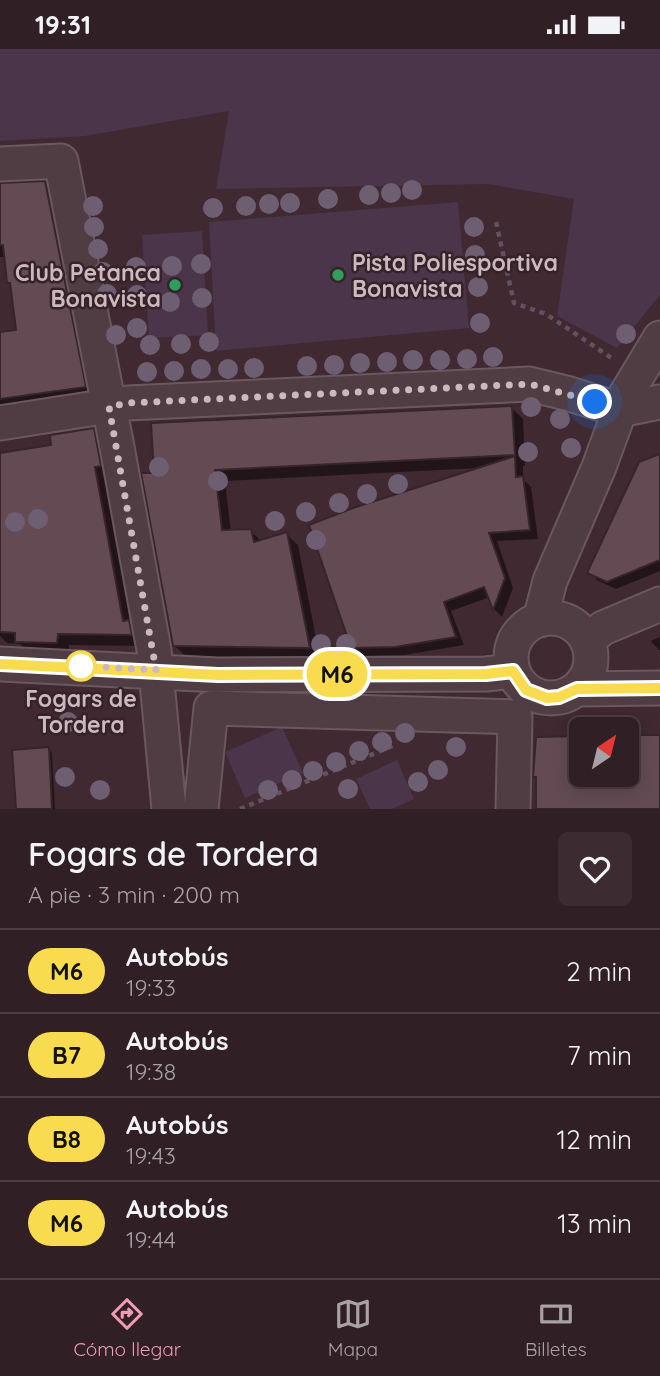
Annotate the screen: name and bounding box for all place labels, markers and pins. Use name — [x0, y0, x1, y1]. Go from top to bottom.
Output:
place label: Pista Poliesportiva Bonavista — [352, 248, 558, 303]
place label: Club Petanca Bonavista — [15, 258, 161, 313]
marker: Pista Poliesportiva Bonavista — [330, 267, 346, 283]
marker: Club Petanca Bonavista — [167, 277, 183, 293]
marker: Fogars de Tordera — [66, 651, 96, 681]
place label: Fogars de Tordera — [25, 684, 137, 739]

